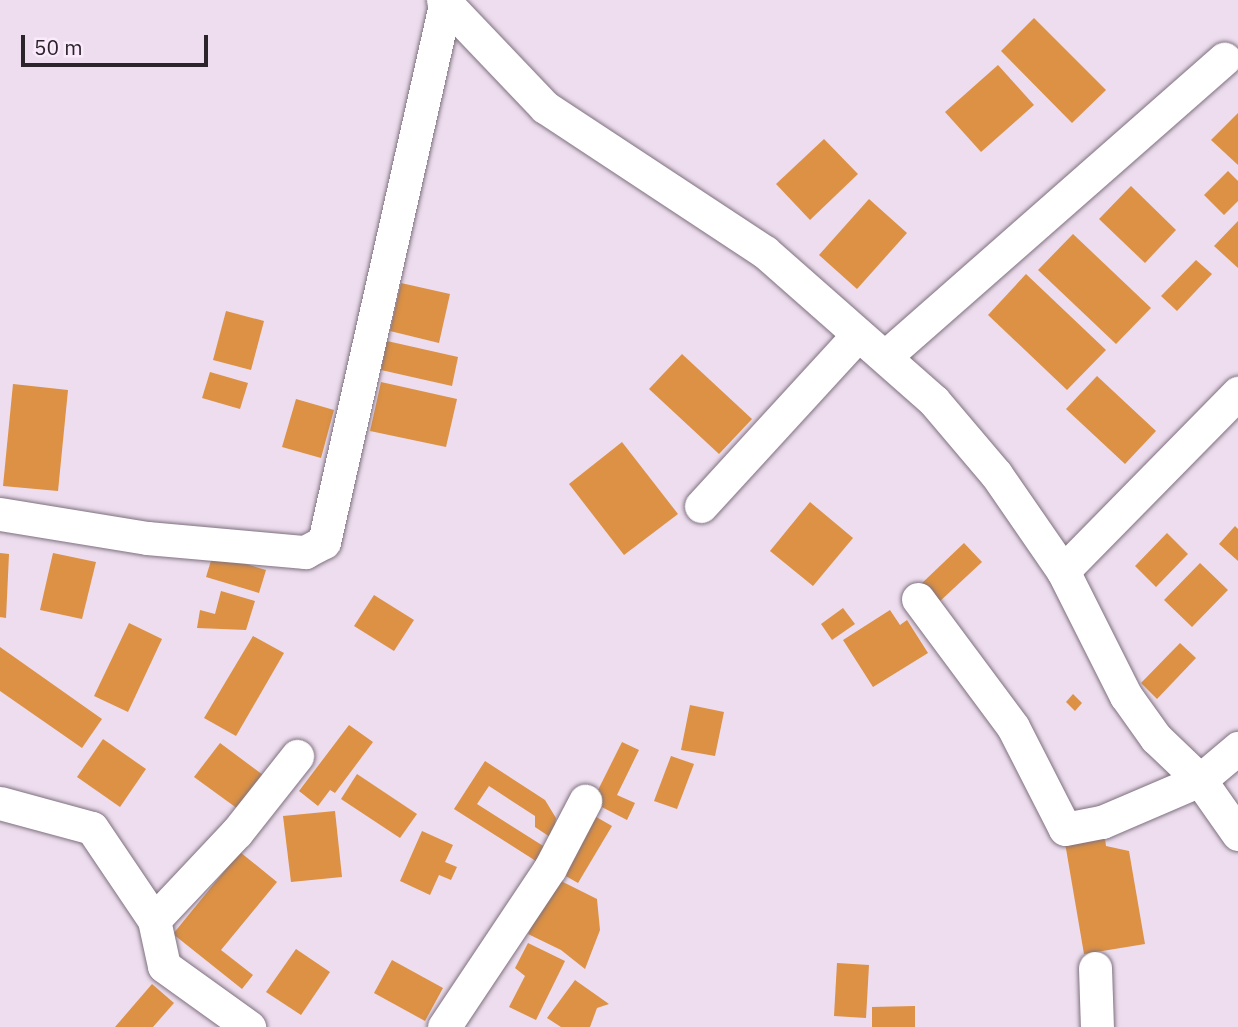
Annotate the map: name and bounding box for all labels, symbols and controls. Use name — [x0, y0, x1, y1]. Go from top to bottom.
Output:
scale bar — [24, 21, 212, 65]
text: 50 m — [34, 33, 83, 61]

